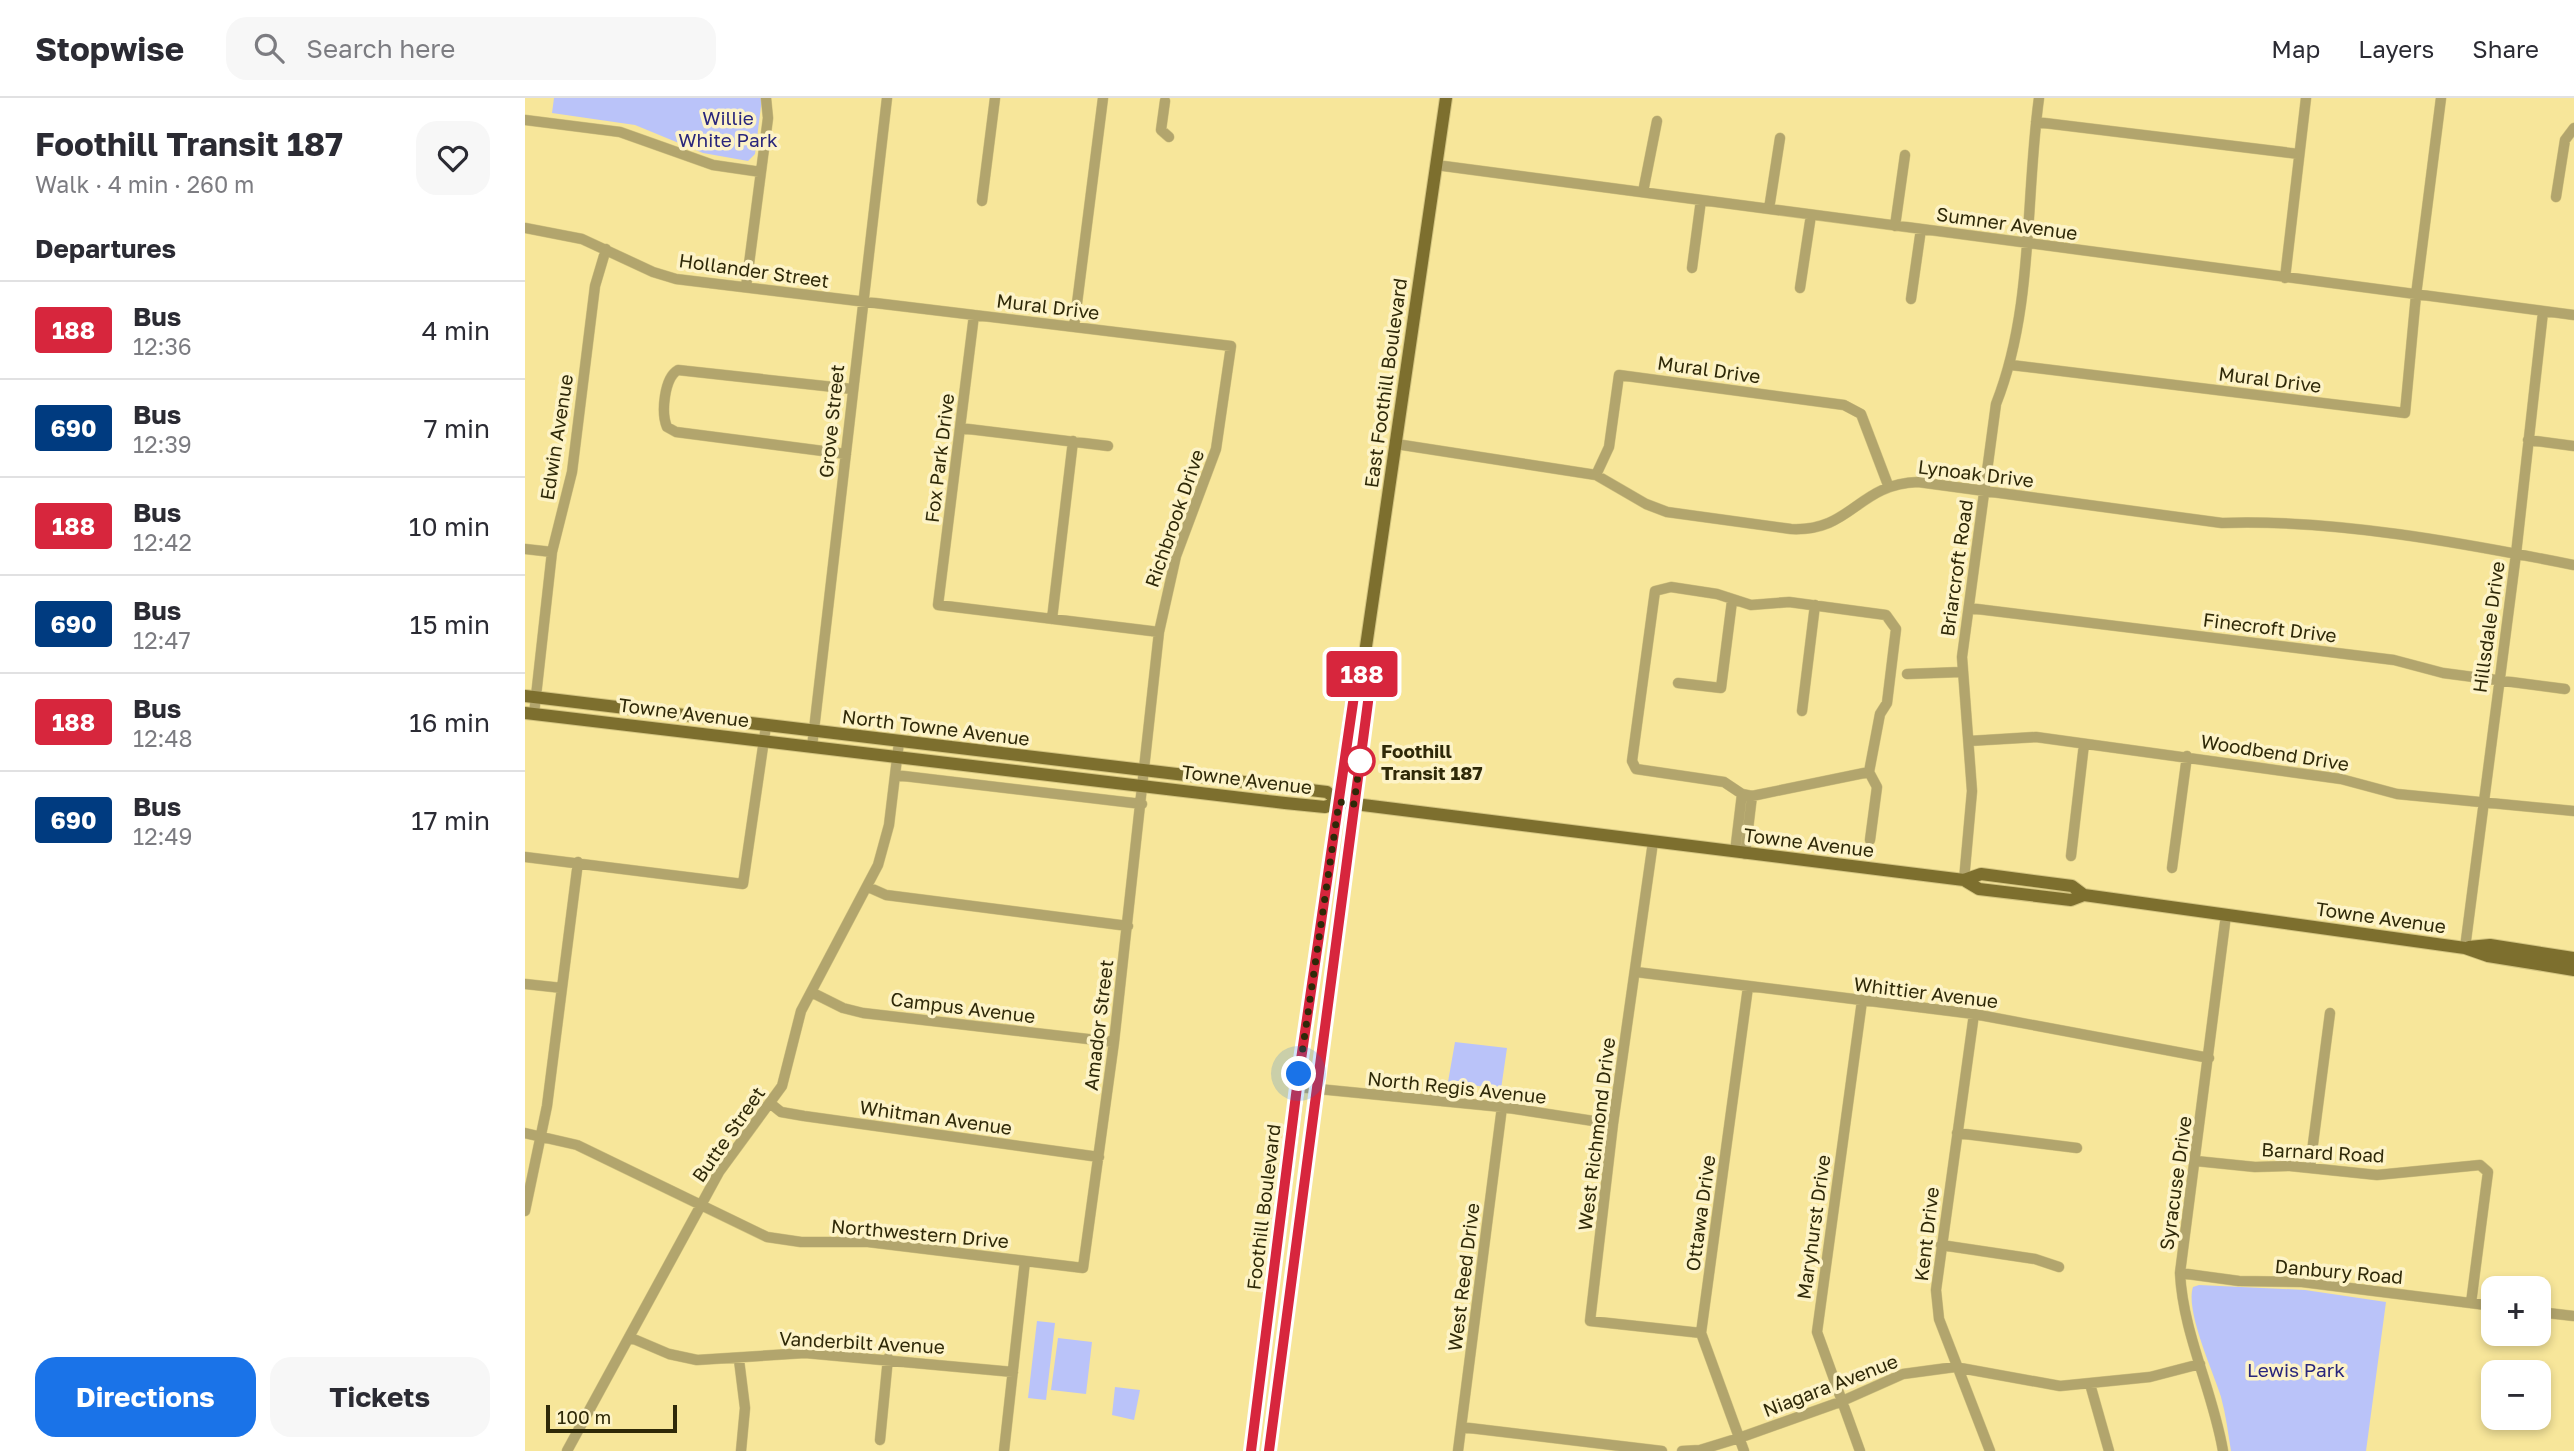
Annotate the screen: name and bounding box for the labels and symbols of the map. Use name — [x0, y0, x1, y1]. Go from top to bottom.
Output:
park label: Willie White Park — [678, 106, 778, 151]
street label: Sumner Avenue — [1935, 202, 2079, 244]
street label: Hollander Street — [677, 248, 831, 292]
street label: East Foothill Boulevard — [1359, 277, 1411, 489]
street label: Mural Drive — [995, 288, 1101, 324]
street label: Mural Drive — [1656, 350, 1762, 388]
street label: Mural Drive — [2217, 361, 2323, 397]
street label: Grove Street — [814, 363, 848, 479]
street label: Edwin Avenue — [535, 372, 577, 502]
street label: Fox Park Drive — [920, 392, 958, 524]
street label: Richbrook Drive — [1140, 446, 1208, 590]
street label: Lynoak Drive — [1917, 454, 2035, 492]
street label: Briarcroft Road — [1935, 498, 1977, 638]
street label: Hillsdale Drive — [2467, 560, 2509, 694]
street label: Finecroft Drive — [2202, 607, 2338, 647]
line badge: 188 — [1322, 651, 1402, 697]
street label: Towne Avenue — [617, 693, 751, 731]
street label: North Towne Avenue — [841, 704, 1031, 750]
street label: Woodbend Drive — [2199, 729, 2351, 775]
place label: Foothill Transit 187 — [1381, 739, 1483, 784]
marker: Foothill Transit 187 — [1345, 746, 1375, 776]
street label: Towne Avenue — [1180, 760, 1314, 798]
street label: Towne Avenue — [1742, 823, 1876, 861]
street label: Towne Avenue — [2314, 896, 2448, 938]
street label: Amador Street — [1079, 958, 1117, 1092]
street label: Whittier Avenue — [1852, 972, 2000, 1012]
street label: Campus Avenue — [889, 987, 1037, 1027]
street label: West Richmond Drive — [1573, 1036, 1619, 1232]
your location — [1281, 1056, 1316, 1091]
street label: North Regis Avenue — [1366, 1066, 1548, 1108]
street label: Butte Street — [687, 1082, 769, 1186]
street label: Whitman Avenue — [858, 1095, 1014, 1139]
street label: Syracuse Drive — [2154, 1114, 2196, 1252]
street label: Foothill Boulevard — [1241, 1123, 1285, 1291]
street label: Barnard Road — [2261, 1137, 2385, 1167]
street label: Ottawa Drive — [1680, 1153, 1720, 1273]
street label: Maryhurst Drive — [1791, 1153, 1835, 1301]
street label: Kent Drive — [1909, 1186, 1943, 1282]
street label: West Reed Drive — [1442, 1202, 1484, 1352]
street label: Northwestern Drive — [830, 1214, 1010, 1252]
street label: Danbury Road — [2274, 1254, 2404, 1288]
street label: Vanderbilt Avenue — [778, 1326, 946, 1358]
street label: Niagara Avenue — [1759, 1349, 1901, 1421]
park label: Lewis Park — [2247, 1358, 2345, 1381]
scale bar — [546, 1402, 677, 1434]

